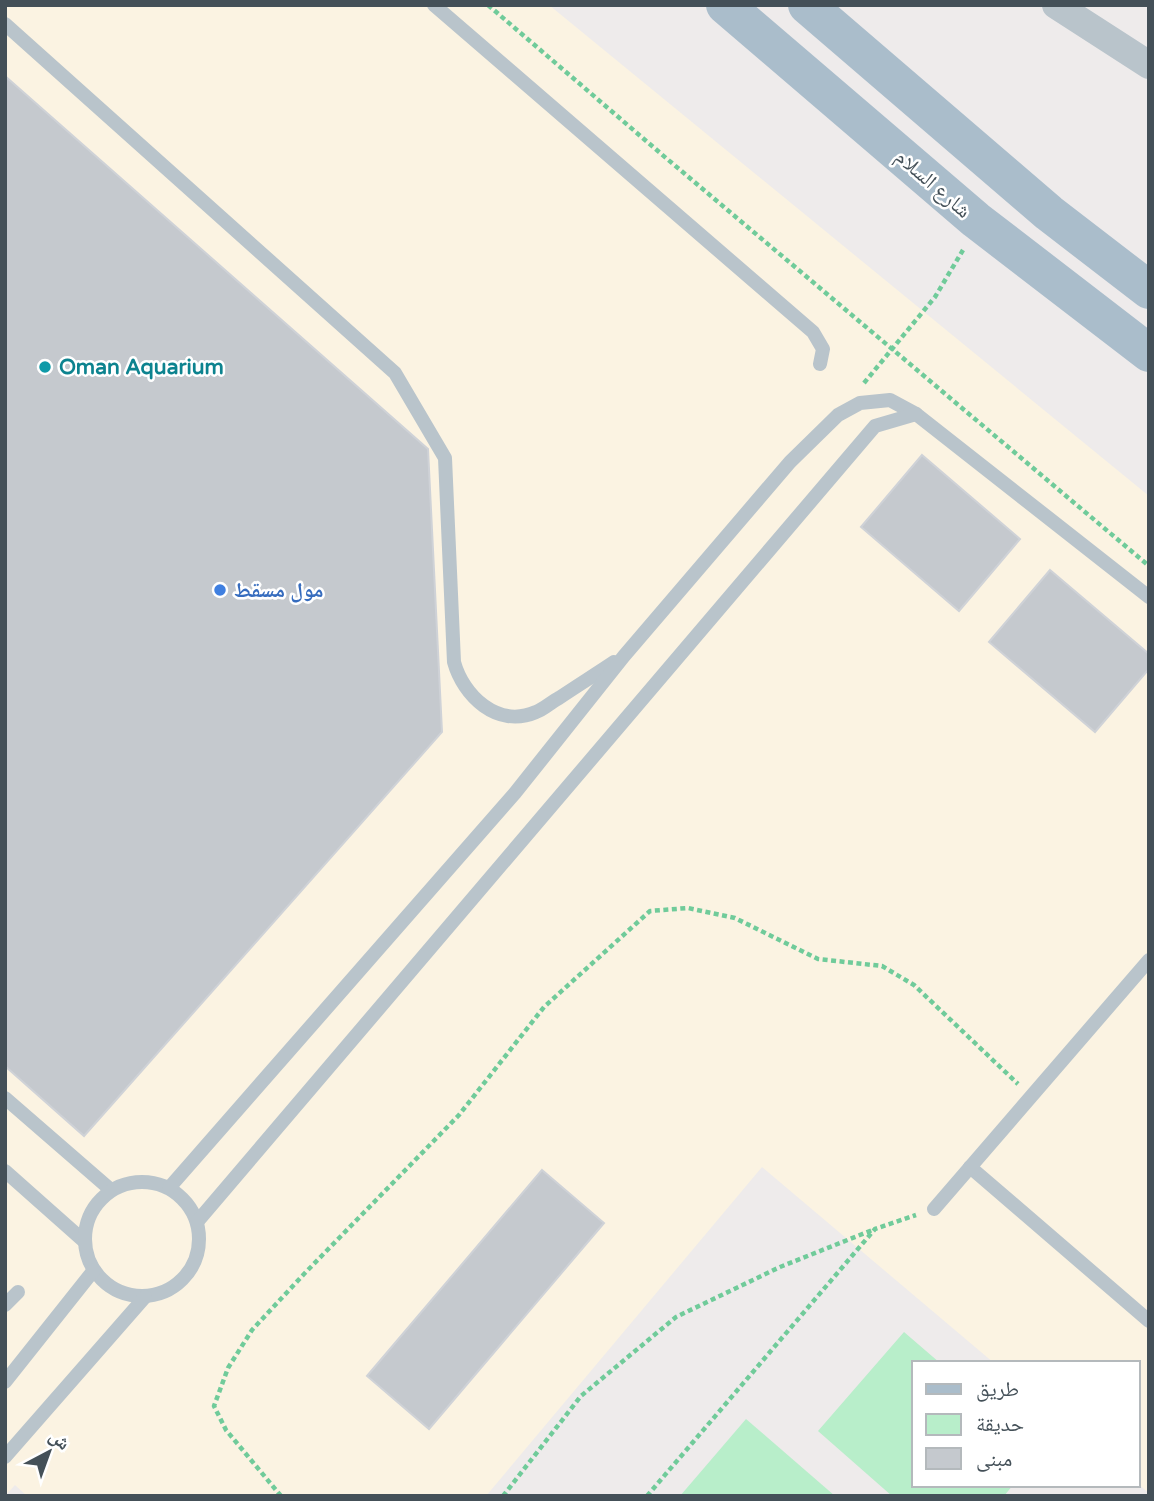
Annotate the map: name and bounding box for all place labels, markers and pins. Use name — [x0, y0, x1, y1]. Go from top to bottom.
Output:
place label: Oman Aquarium — [59, 355, 224, 380]
marker: Oman Aquarium — [37, 359, 53, 375]
place label: مول مسقط — [234, 578, 323, 603]
marker: مول مسقط — [212, 582, 228, 598]

